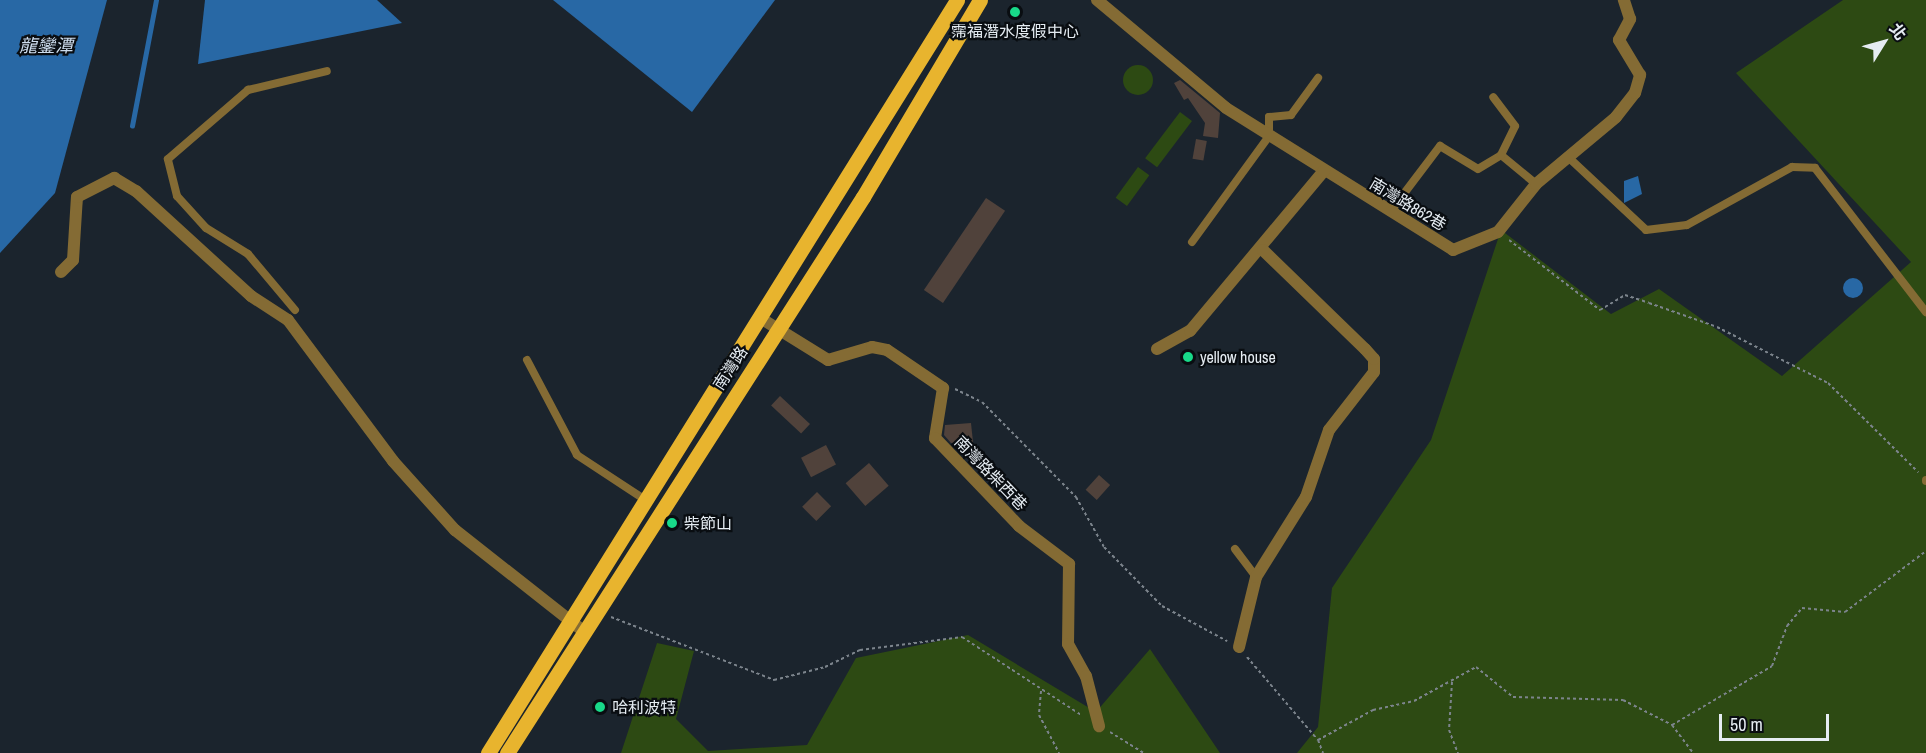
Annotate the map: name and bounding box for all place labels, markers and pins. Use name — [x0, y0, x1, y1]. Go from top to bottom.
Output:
marker: 霈福潛水度假中心 — [1008, 5, 1022, 19]
place label: 霈福潛水度假中心 — [951, 21, 1079, 41]
place label: yellow house — [1200, 347, 1276, 367]
marker: yellow house — [1181, 350, 1195, 364]
place label: 柴節山 — [684, 513, 732, 533]
marker: 柴節山 — [665, 516, 679, 530]
place label: 哈利波特 — [612, 697, 676, 717]
marker: 哈利波特 — [593, 700, 607, 714]

